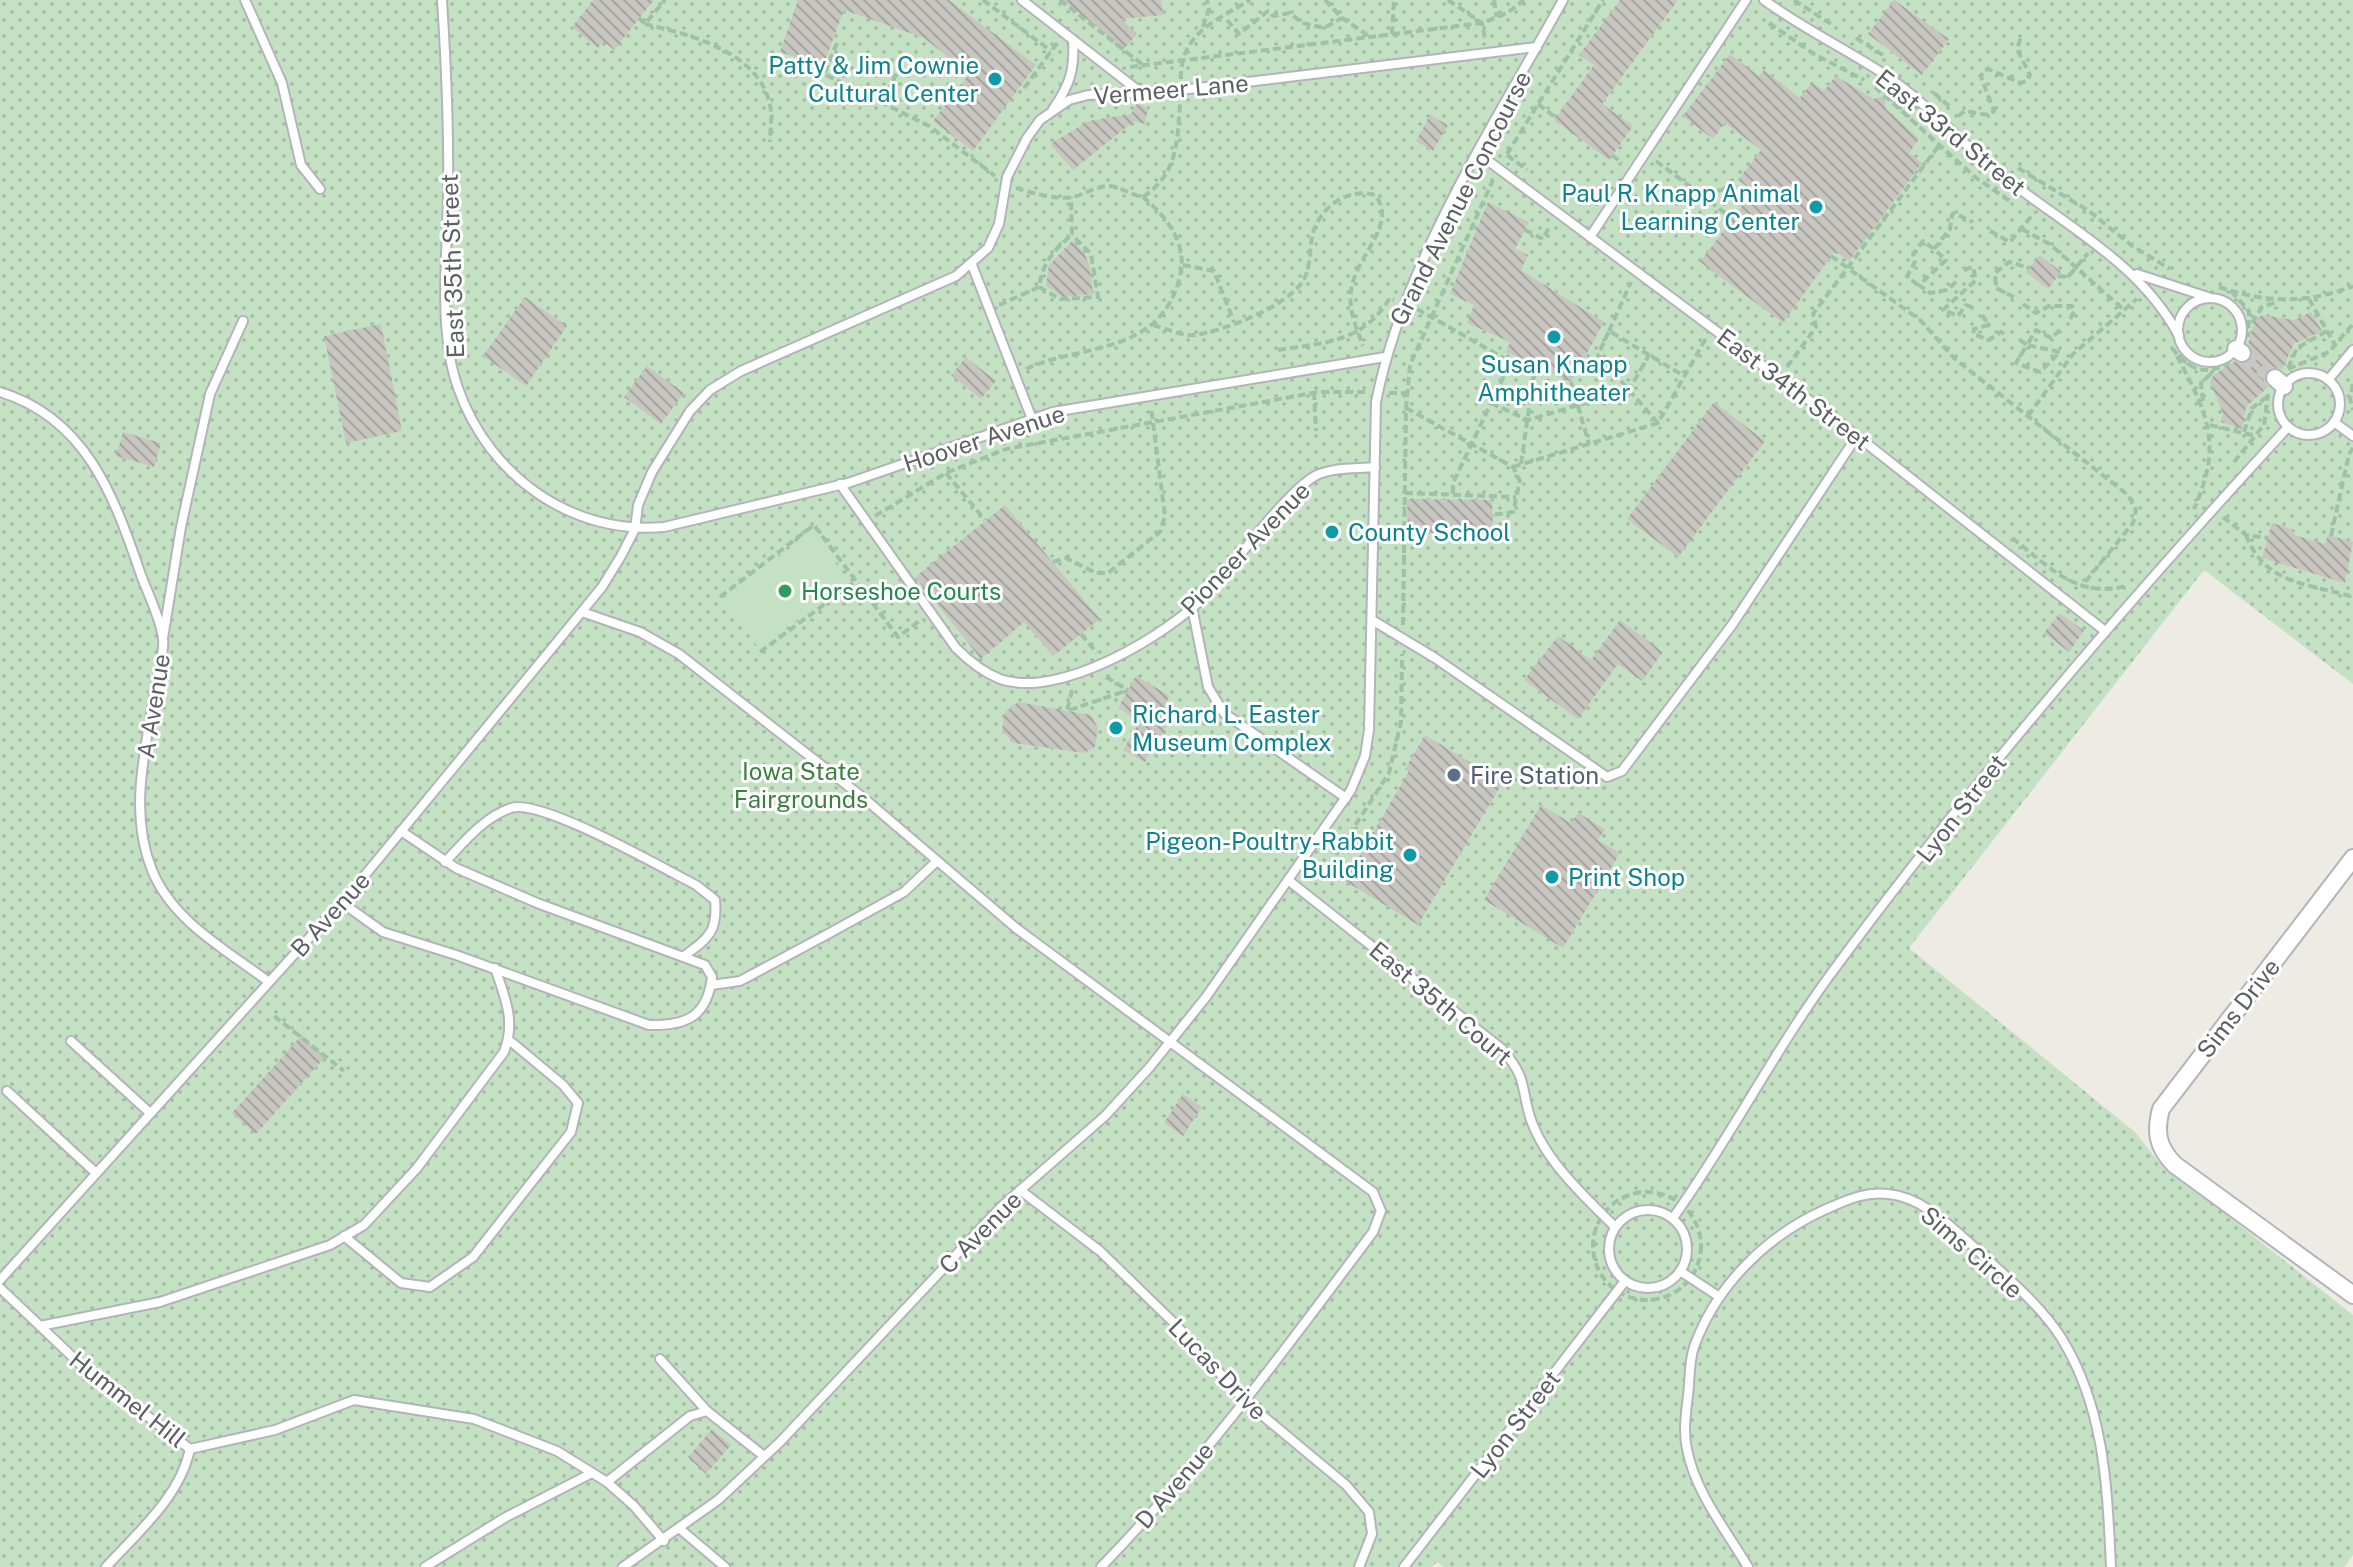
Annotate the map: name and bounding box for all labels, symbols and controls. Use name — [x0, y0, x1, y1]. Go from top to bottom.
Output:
place label: Patty & Jim Cownie Cultural Center — [768, 51, 979, 107]
street label: East 33rd Street — [1871, 63, 2031, 201]
street label: Grand Avenue Concourse — [1384, 66, 1536, 330]
street label: Vermeer Lane — [1092, 68, 1250, 110]
marker: Patty & Jim Cownie Cultural Center — [986, 70, 1004, 88]
street label: East 35th Street — [435, 173, 469, 359]
place label: Paul R. Knapp Animal Learning Center — [1561, 179, 1800, 235]
marker: Paul R. Knapp Animal Learning Center — [1807, 198, 1825, 216]
street label: East 34th Street — [1712, 322, 1876, 456]
marker: Susan Knapp Amphitheater — [1545, 328, 1563, 346]
place label: Susan Knapp Amphitheater — [1477, 350, 1631, 406]
street label: Hoover Avenue — [900, 399, 1068, 477]
street label: Pioneer Avenue — [1175, 476, 1315, 620]
place label: County School — [1348, 518, 1511, 546]
marker: County School — [1323, 523, 1341, 541]
place label: Horseshoe Courts — [801, 577, 1001, 605]
marker: Horseshoe Courts — [776, 582, 794, 600]
street label: A Avenue — [131, 652, 175, 760]
place label: Richard L. Easter Museum Complex — [1132, 700, 1332, 756]
marker: Richard L. Easter Museum Complex — [1107, 719, 1125, 737]
street label: Lyon Street — [1910, 749, 2012, 867]
park label: Iowa State Fairgrounds — [734, 757, 868, 813]
place label: Fire Station — [1470, 761, 1599, 789]
marker: Fire Station — [1445, 766, 1463, 784]
place label: Pigeon-Poultry-Rabbit Building — [1145, 827, 1394, 883]
marker: Pigeon-Poultry-Rabbit Building — [1401, 846, 1419, 864]
place label: Print Shop — [1568, 863, 1685, 891]
street label: B Avenue — [285, 866, 375, 962]
marker: Print Shop — [1543, 868, 1561, 886]
street label: East 35th Court — [1364, 935, 1518, 1071]
street label: Sims Drive — [2191, 953, 2285, 1063]
street label: C Avenue — [933, 1185, 1027, 1279]
street label: Sims Circle — [1915, 1200, 2029, 1304]
street label: Lucas Drive — [1163, 1313, 1273, 1425]
street label: Hummel Hill — [64, 1345, 192, 1453]
street label: Lyon Street — [1464, 1365, 1566, 1483]
street label: D Avenue — [1129, 1436, 1219, 1534]

